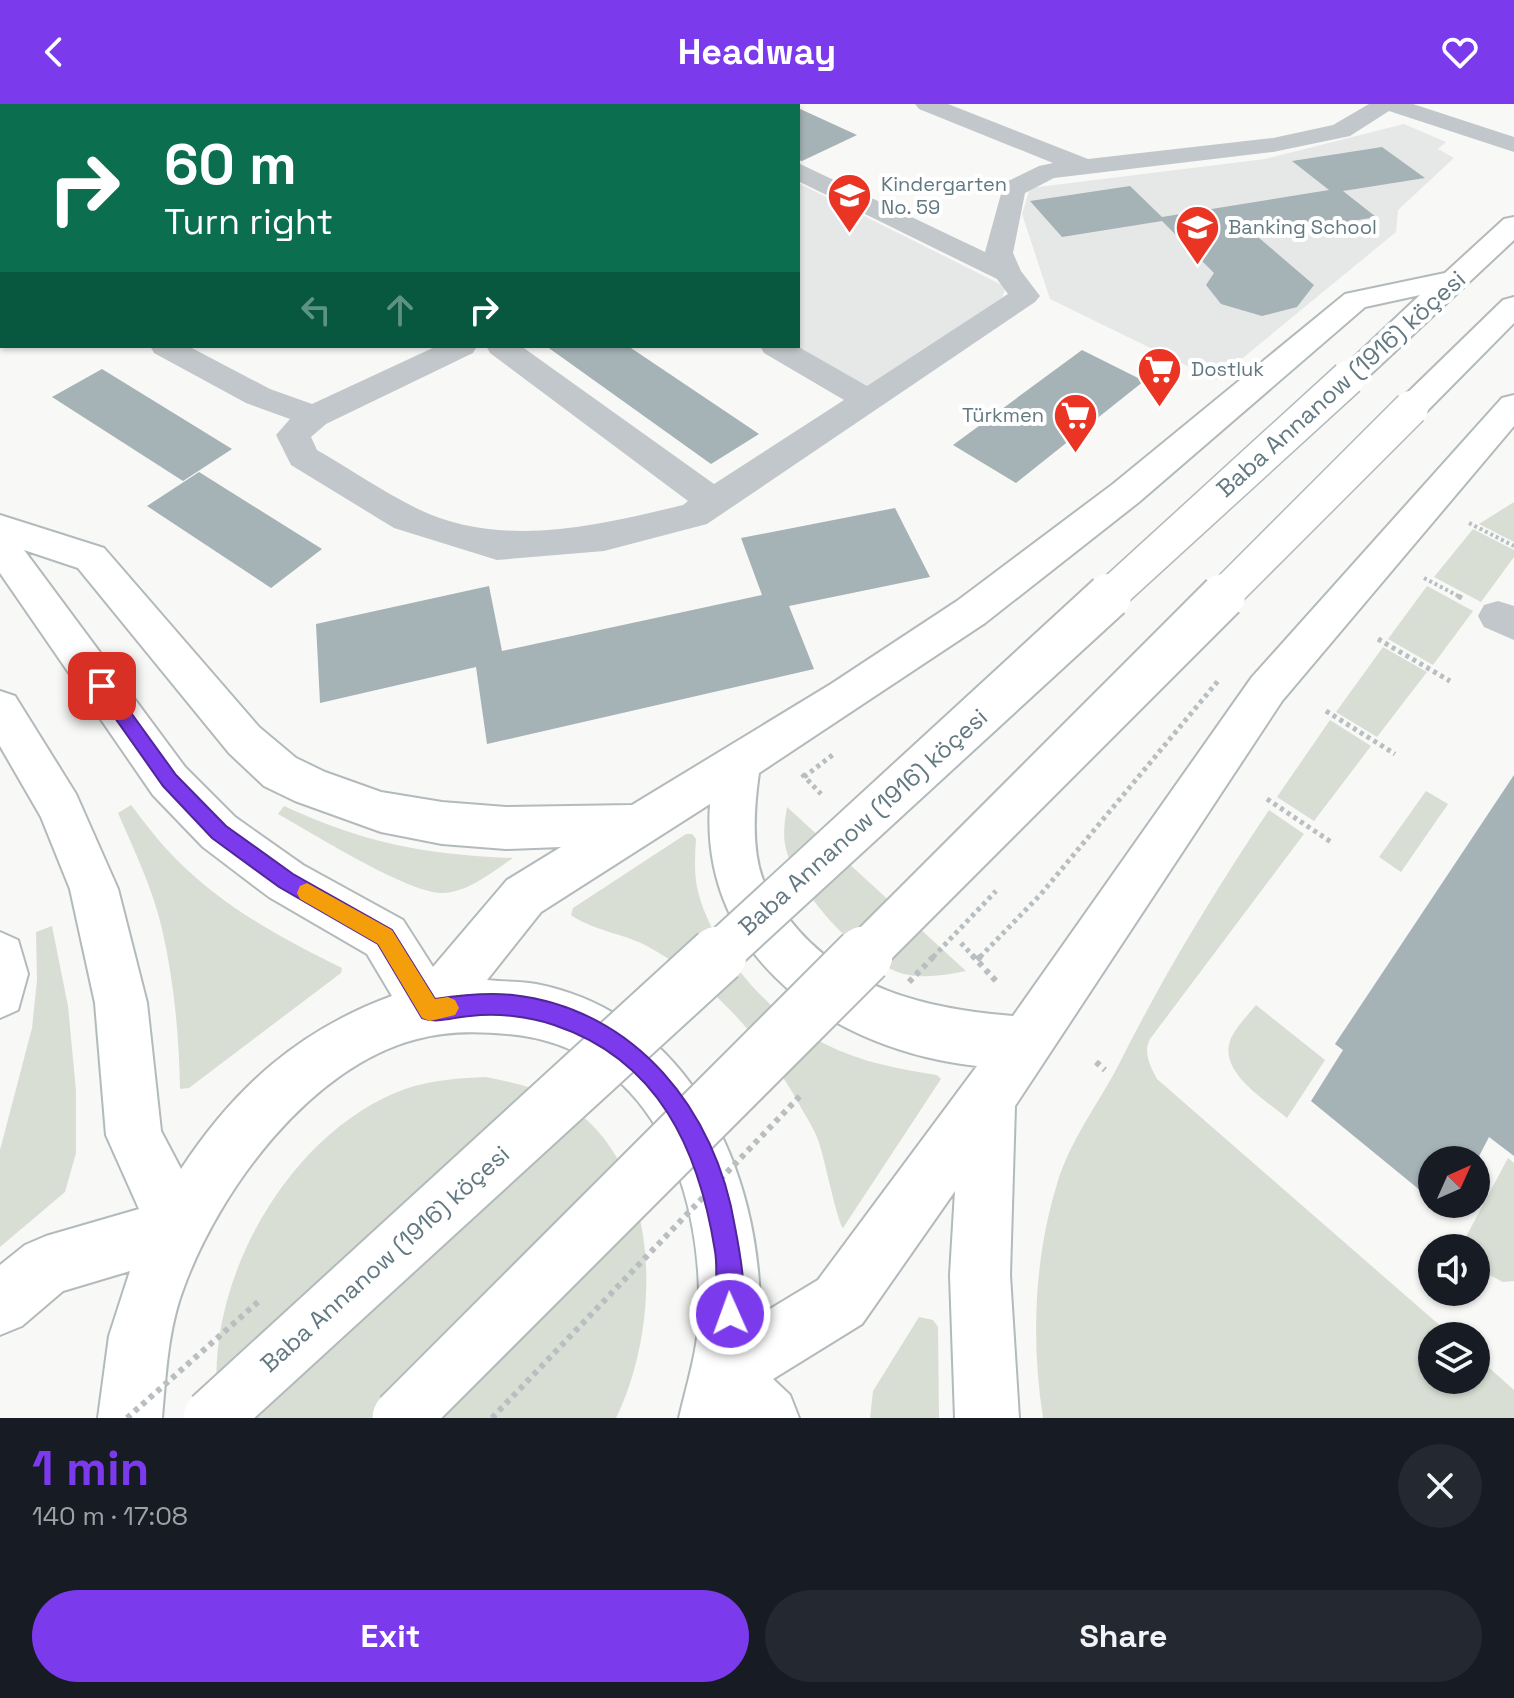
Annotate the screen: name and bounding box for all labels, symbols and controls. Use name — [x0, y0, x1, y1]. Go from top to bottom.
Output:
text: Headway — [678, 29, 836, 75]
icon: back — [32, 30, 76, 74]
icon: heart — [1438, 30, 1482, 74]
text: 60 m — [164, 129, 297, 200]
icon: right — [32, 136, 136, 240]
place label: Kindergarten No. 59 — [881, 171, 1007, 220]
school or university icon: Kindergarten No. 59 — [826, 172, 874, 235]
text: Turn right — [164, 199, 333, 245]
school or university icon: Banking School — [1173, 203, 1221, 266]
place label: Banking School — [1228, 214, 1377, 240]
street label: Baba Annanow (1916) köçesi — [1210, 263, 1472, 504]
icon: left — [294, 288, 338, 332]
icon: ahead — [378, 288, 422, 332]
icon: right — [462, 288, 506, 332]
supermarket icon: Dostluk — [1136, 345, 1184, 408]
place label: Dostluk — [1191, 356, 1264, 382]
supermarket icon: Türkmen — [1051, 391, 1099, 454]
place label: Türkmen — [962, 402, 1044, 428]
pin — [68, 652, 136, 720]
icon: arrive — [80, 664, 124, 708]
street label: Baba Annanow (1916) köçesi — [732, 701, 994, 942]
street label: Baba Annanow (1916) köçesi — [254, 1138, 516, 1379]
north arrow — [1418, 1146, 1490, 1218]
map controls — [1418, 1146, 1490, 1394]
button: sound — [1418, 1234, 1490, 1306]
position arrow — [688, 1272, 772, 1356]
button: layers — [1418, 1322, 1490, 1394]
text: 1 min — [32, 1438, 149, 1499]
button: close — [1398, 1444, 1482, 1528]
text: 140 m · 17:08 — [32, 1499, 188, 1533]
button: Exit — [32, 1590, 749, 1682]
button: Share — [765, 1590, 1482, 1682]

